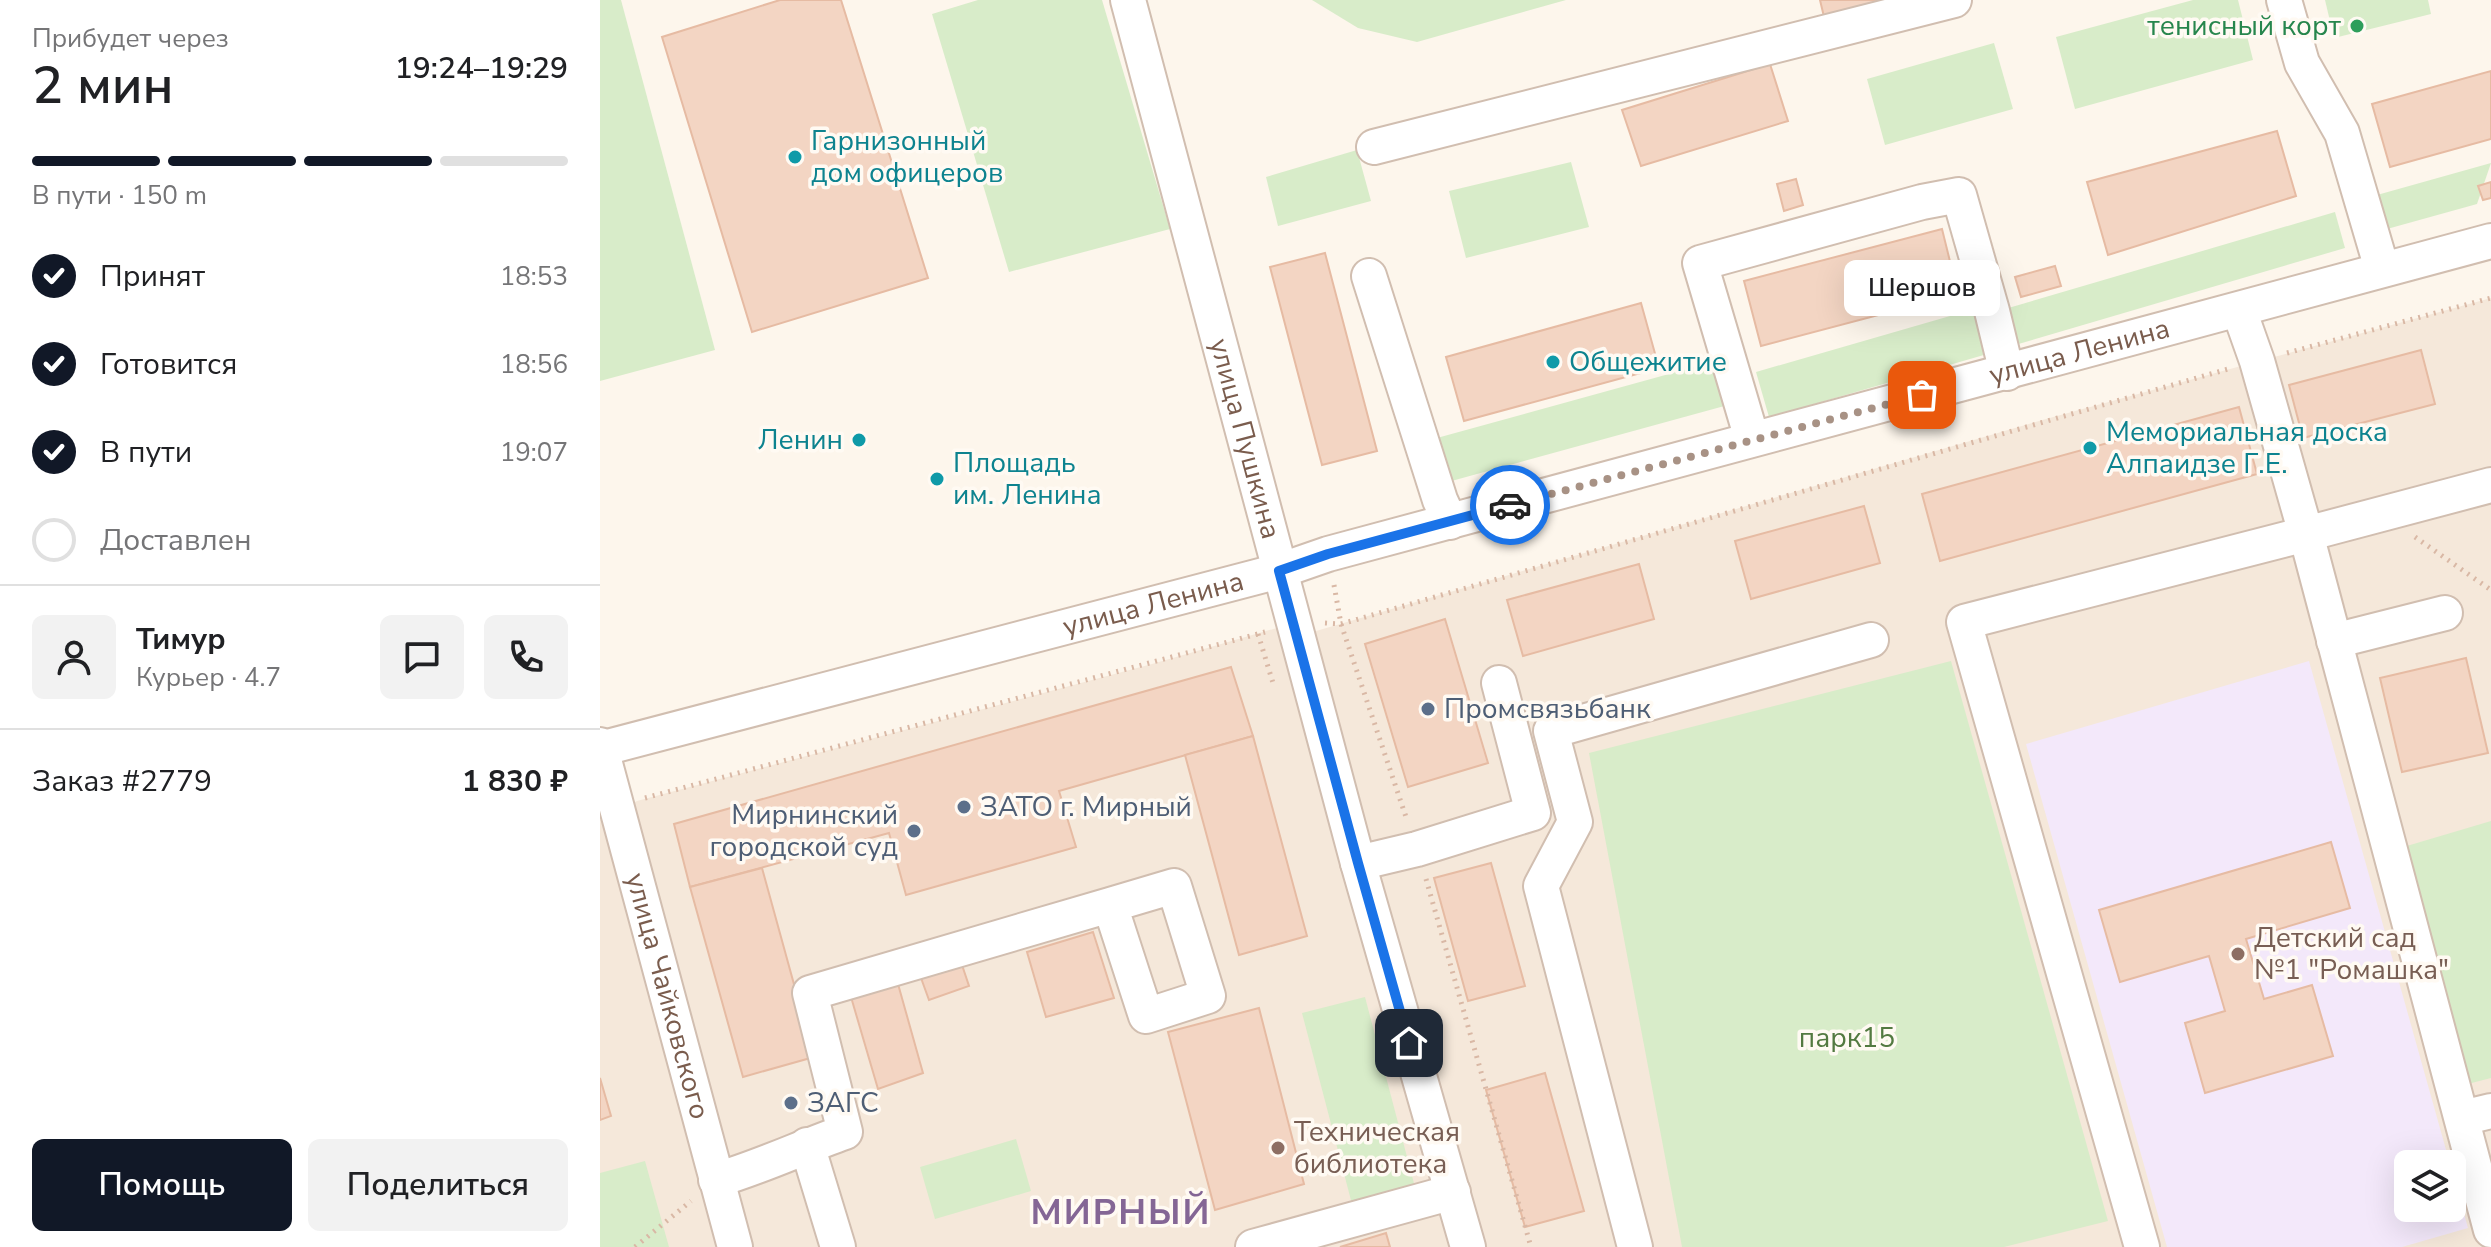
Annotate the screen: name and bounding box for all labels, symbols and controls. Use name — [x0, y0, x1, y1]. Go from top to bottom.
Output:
place label: тенисный корт — [2147, 7, 2342, 45]
marker: тенисный корт — [2348, 17, 2366, 35]
text: Прибудет через — [32, 21, 229, 56]
text: 19:24–19:29 — [395, 48, 568, 89]
text: 2 мин — [32, 50, 174, 121]
place label: Гарнизонный дом офицеров — [811, 122, 1003, 192]
marker: Гарнизонный дом офицеров — [786, 148, 804, 166]
text: В пути · 150 m — [32, 178, 207, 213]
icon: check — [32, 254, 76, 298]
text: Принят — [100, 256, 205, 297]
text: 18:53 — [500, 259, 568, 294]
callout: Шершов — [1844, 259, 2000, 315]
text: Шершов — [1868, 270, 1976, 305]
street label: улица Ленина — [1985, 309, 2174, 394]
street label: улица Пушкина — [1200, 334, 1290, 543]
icon: check — [32, 342, 76, 386]
place label: Общежитие — [1569, 343, 1727, 381]
text: Готовится — [100, 344, 237, 385]
text: 18:56 — [500, 347, 568, 382]
marker: Общежитие — [1544, 353, 1562, 371]
pin — [1888, 361, 1956, 429]
icon: bag — [1900, 373, 1944, 417]
place label: Мемориальная доска Алпаидзе Г.Е. — [2106, 413, 2388, 483]
place label: Ленин — [758, 421, 843, 459]
icon: check — [32, 430, 76, 474]
marker: Ленин — [850, 431, 868, 449]
text: В пути — [100, 432, 192, 473]
text: 19:07 — [500, 435, 568, 470]
marker: Мемориальная доска Алпаидзе Г.Е. — [2081, 439, 2099, 457]
place label: Площадь им. Ленина — [953, 444, 1102, 514]
courier — [1470, 465, 1550, 545]
marker: Площадь им. Ленина — [928, 470, 946, 488]
icon: car — [1488, 483, 1532, 527]
text: Доставлен — [100, 520, 252, 561]
street label: улица Ленина — [1059, 562, 1248, 646]
button: person — [32, 615, 116, 699]
button: chat — [380, 615, 464, 699]
button: phone — [484, 615, 568, 699]
text: Тимур — [136, 619, 226, 660]
text: Курьер · 4.7 — [136, 660, 281, 695]
place label: Промсвязьбанк — [1444, 690, 1651, 728]
marker: Промсвязьбанк — [1419, 700, 1437, 718]
text: Заказ #2779 — [32, 761, 212, 802]
text: 1 830 ₽ — [462, 761, 568, 802]
place label: ЗАТО г. Мирный — [980, 788, 1192, 826]
place label: Мирнинский городской суд — [709, 796, 898, 866]
marker: ЗАТО г. Мирный — [955, 798, 973, 816]
marker: Мирнинский городской суд — [905, 822, 923, 840]
street label: улица Чайковского — [616, 869, 719, 1123]
place label: Детский сад №1 "Ромашка" — [2254, 919, 2449, 989]
marker: Детский сад №1 "Ромашка" — [2229, 945, 2247, 963]
pin — [1375, 1009, 1443, 1077]
park label: парк15 — [1799, 1019, 1895, 1057]
icon: home — [1387, 1021, 1431, 1065]
place label: ЗАГС — [807, 1084, 879, 1122]
marker: ЗАГС — [782, 1094, 800, 1112]
place label: Техническая библиотека — [1294, 1113, 1460, 1183]
button: Помощь — [32, 1139, 292, 1231]
button: Поделиться — [308, 1139, 568, 1231]
marker: Техническая библиотека — [1269, 1139, 1287, 1157]
map controls — [2394, 1150, 2466, 1222]
button: layers — [2394, 1150, 2466, 1222]
district label: МИРНЫЙ — [1031, 1188, 1211, 1237]

